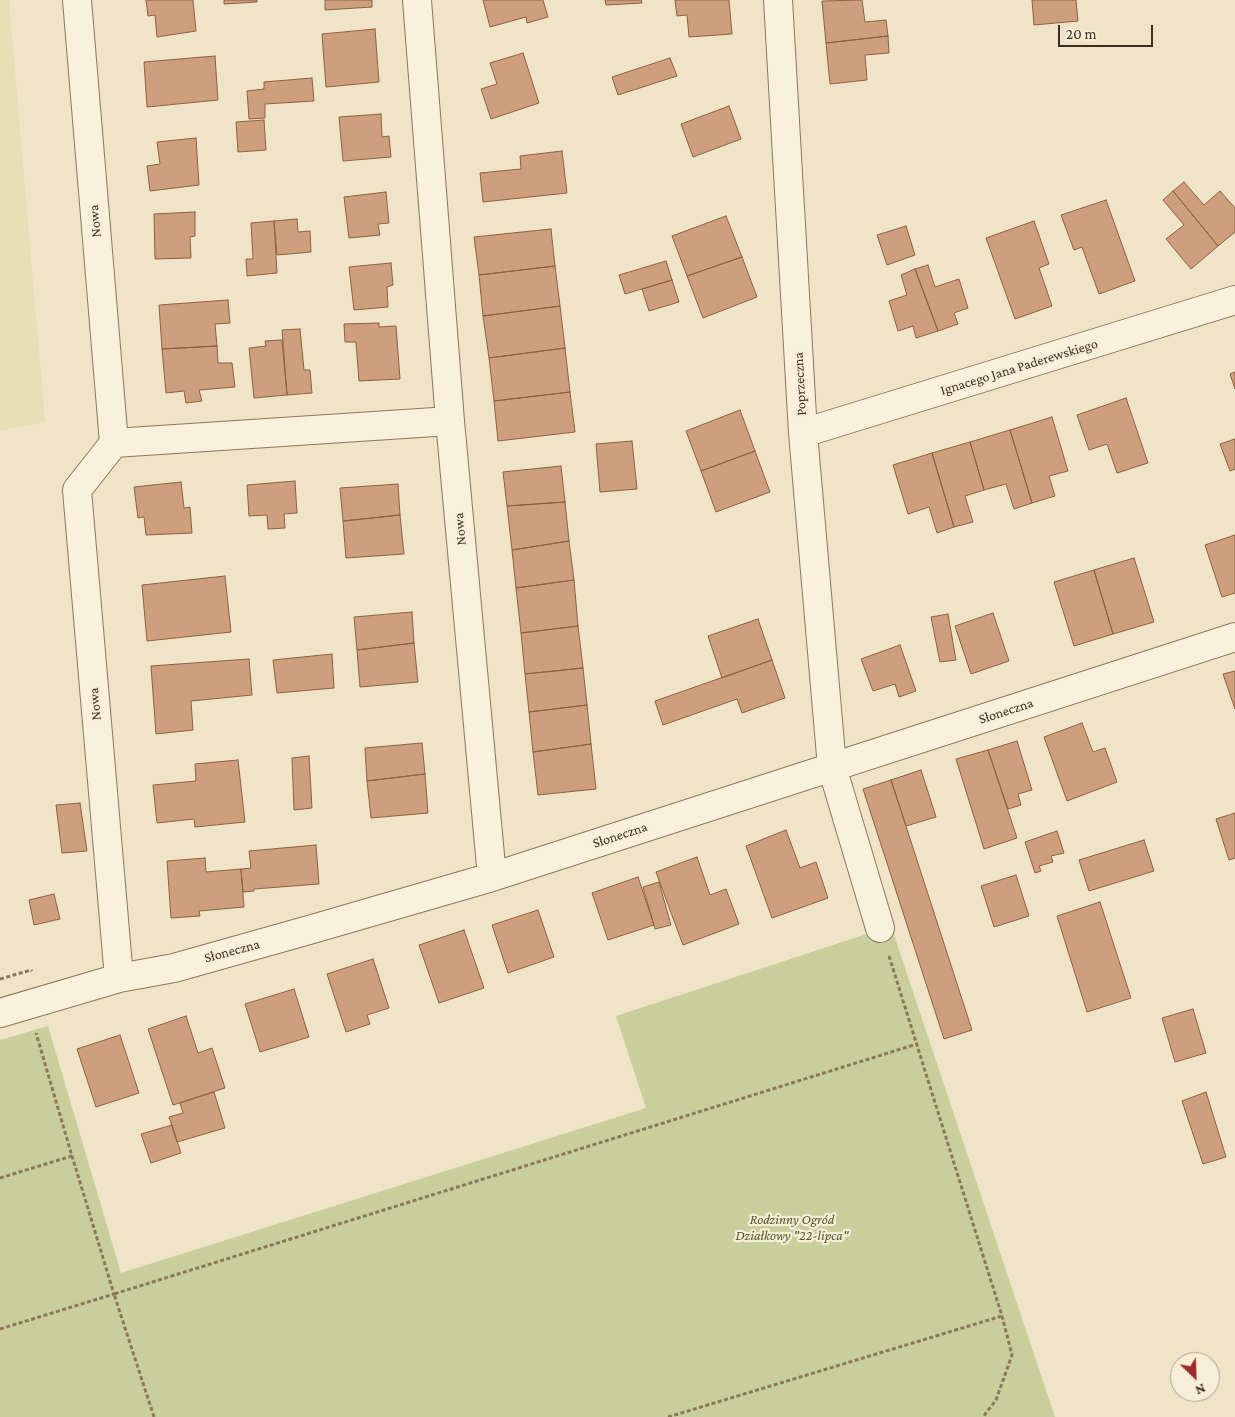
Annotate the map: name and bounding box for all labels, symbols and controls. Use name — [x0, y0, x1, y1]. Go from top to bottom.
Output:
scale bar — [1060, 15, 1155, 47]
text: 20 m — [1066, 26, 1097, 42]
street label: Nowa — [85, 204, 105, 238]
street label: Ignacego Jana Paderewskiego — [938, 335, 1100, 399]
street label: Poprzeczna — [790, 352, 810, 416]
street label: Nowa — [450, 512, 470, 546]
street label: Nowa — [85, 687, 105, 721]
street label: Słoneczna — [976, 694, 1036, 728]
street label: Słoneczna — [590, 818, 650, 852]
street label: Słoneczna — [202, 936, 262, 966]
park label: Rodzinny Ogród Działkowy "22-lipca" — [735, 1212, 849, 1244]
north arrow — [1170, 1352, 1220, 1402]
text: N — [1193, 1381, 1208, 1399]

